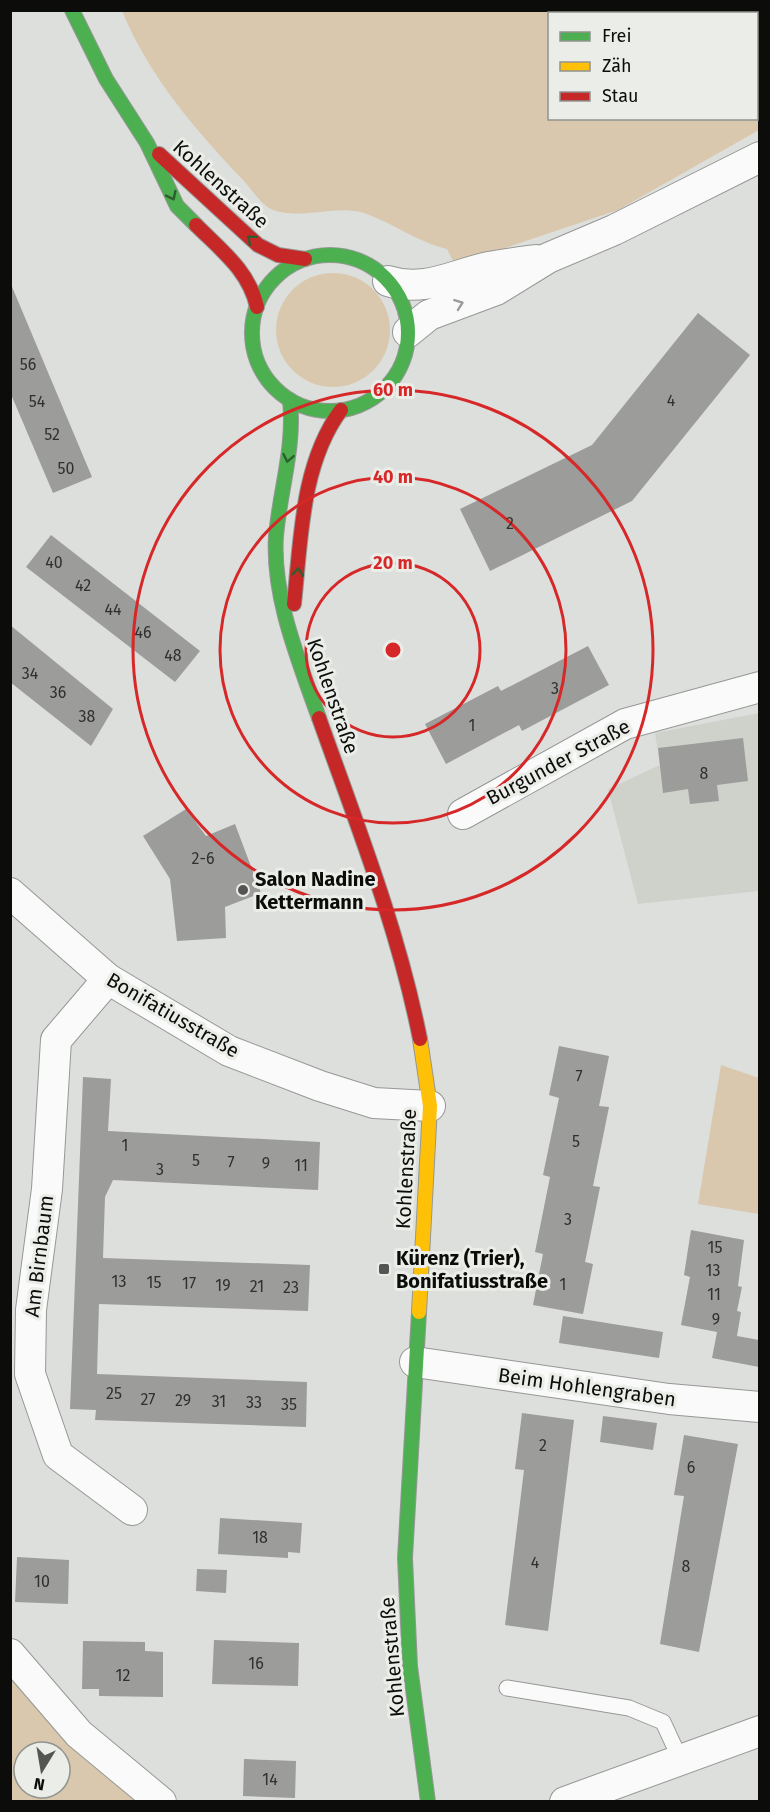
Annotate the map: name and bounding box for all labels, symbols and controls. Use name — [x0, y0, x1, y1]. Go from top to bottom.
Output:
legend — [548, 12, 758, 120]
text: Frei — [602, 25, 632, 47]
text: Zäh — [602, 55, 631, 77]
text: Stau — [602, 85, 638, 107]
street label: Kohlenstraße — [168, 135, 274, 233]
one-way arrow — [165, 189, 177, 200]
one-way arrow — [247, 235, 258, 246]
one-way arrow — [453, 299, 463, 312]
house number: 56 — [20, 355, 36, 374]
text: 60 m — [373, 379, 413, 401]
house number: 4 — [667, 391, 676, 410]
house number: 54 — [29, 392, 46, 411]
house number: 52 — [44, 425, 60, 444]
one-way arrow — [282, 452, 295, 462]
house number: 50 — [58, 459, 75, 478]
text: 40 m — [373, 466, 413, 488]
house number: 2 — [506, 514, 514, 533]
text: 20 m — [373, 552, 413, 574]
house number: 40 — [45, 553, 63, 572]
one-way arrow — [291, 568, 303, 577]
house number: 42 — [75, 576, 91, 595]
house number: 44 — [104, 600, 122, 619]
house number: 46 — [134, 623, 152, 642]
street label: Kohlenstraße — [302, 635, 364, 757]
centre of rings — [383, 640, 403, 660]
house number: 48 — [164, 646, 182, 665]
house number: 34 — [22, 664, 39, 683]
house number: 3 — [551, 679, 559, 698]
house number: 36 — [50, 683, 66, 702]
house number: 38 — [79, 707, 96, 726]
street label: Burgunder Straße — [482, 714, 634, 810]
house number: 1 — [469, 716, 475, 735]
house number: 8 — [700, 764, 709, 783]
house number: 2-6 — [192, 849, 214, 868]
place label: Salon Nadine Kettermann — [255, 867, 375, 914]
marker: Salon Nadine Kettermann — [236, 883, 250, 897]
street label: Bonifatiusstraße — [102, 967, 244, 1063]
house number: 7 — [575, 1067, 583, 1086]
street label: Kohlenstraße — [391, 1108, 421, 1230]
house number: 5 — [572, 1132, 580, 1151]
house number: 1 — [122, 1136, 128, 1155]
house number: 5 — [192, 1151, 200, 1170]
house number: 7 — [227, 1153, 235, 1172]
house number: 9 — [262, 1154, 270, 1173]
house number: 11 — [294, 1156, 308, 1175]
house number: 3 — [156, 1160, 164, 1179]
street label: Am Birnbaum — [20, 1194, 58, 1318]
house number: 3 — [564, 1210, 572, 1229]
house number: 15 — [708, 1238, 722, 1257]
place label: Kürenz (Trier), Bonifatiusstraße — [396, 1246, 548, 1293]
house number: 13 — [706, 1261, 720, 1280]
marker: Kürenz (Trier), Bonifatiusstraße — [377, 1262, 391, 1276]
house number: 13 — [112, 1272, 126, 1291]
house number: 15 — [147, 1273, 161, 1292]
house number: 17 — [182, 1274, 196, 1293]
house number: 1 — [560, 1275, 566, 1294]
house number: 19 — [215, 1276, 231, 1295]
house number: 21 — [250, 1277, 264, 1296]
house number: 23 — [283, 1278, 299, 1297]
house number: 11 — [707, 1285, 721, 1304]
house number: 9 — [712, 1310, 720, 1329]
street label: Beim Hohlengraben — [497, 1363, 677, 1411]
house number: 25 — [106, 1384, 122, 1403]
house number: 27 — [141, 1390, 155, 1409]
house number: 29 — [175, 1391, 191, 1410]
house number: 31 — [212, 1392, 226, 1411]
house number: 33 — [246, 1393, 262, 1412]
house number: 35 — [281, 1395, 297, 1414]
house number: 2 — [539, 1436, 547, 1455]
house number: 6 — [687, 1458, 695, 1477]
house number: 18 — [252, 1528, 268, 1547]
house number: 4 — [531, 1553, 540, 1572]
house number: 8 — [682, 1557, 691, 1576]
house number: 10 — [34, 1572, 50, 1591]
street label: Kohlenstraße — [375, 1596, 409, 1718]
house number: 16 — [248, 1654, 264, 1673]
house number: 12 — [116, 1666, 130, 1685]
north arrow — [12, 1740, 72, 1800]
house number: 14 — [262, 1770, 278, 1789]
text: N — [32, 1774, 46, 1795]

